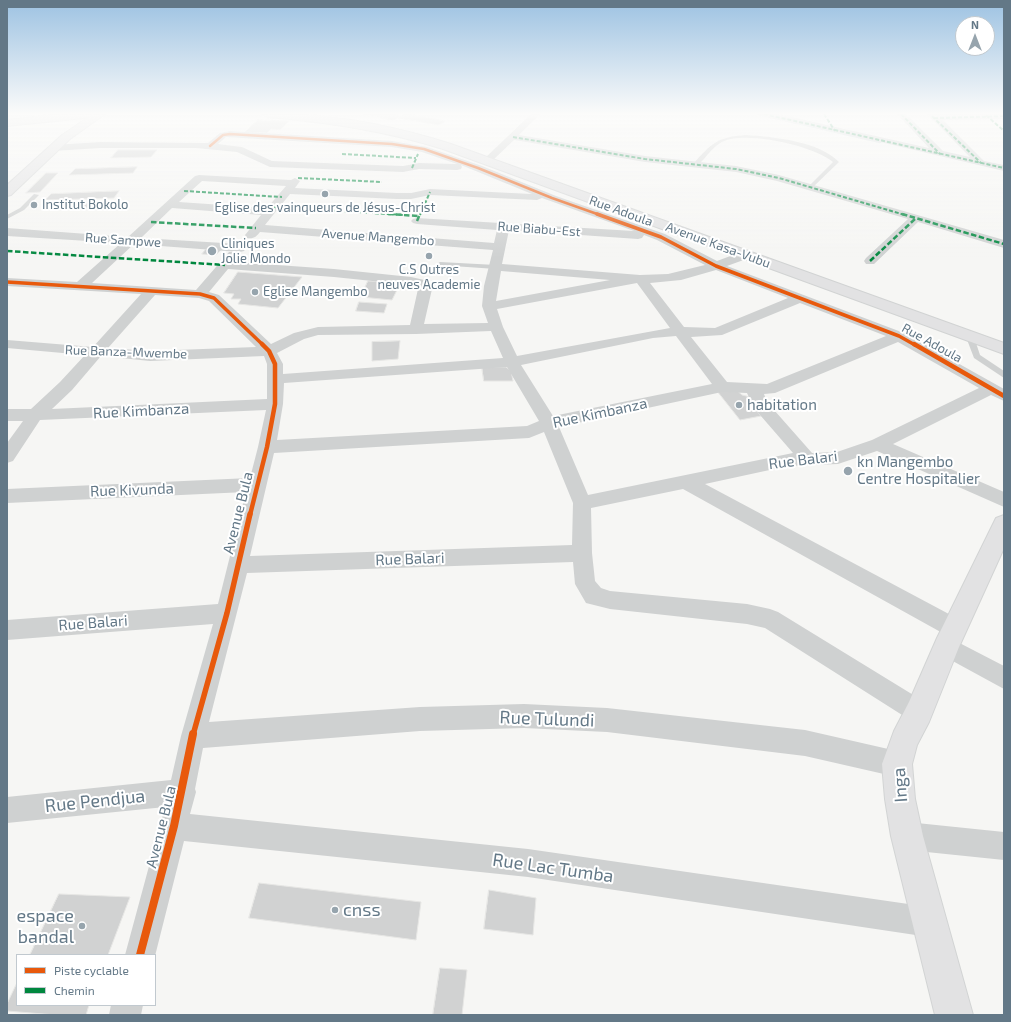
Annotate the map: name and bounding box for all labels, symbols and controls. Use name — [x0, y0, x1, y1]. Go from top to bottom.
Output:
north arrow — [955, 16, 995, 56]
text: N — [971, 18, 979, 31]
marker: Eglise des vainqueurs de Jésus-Christ — [320, 189, 330, 199]
street label: Rue Adoula — [587, 192, 655, 230]
place label: Institut Bokolo — [42, 197, 128, 213]
marker: Institut Bokolo — [29, 200, 39, 210]
place label: Eglise des vainqueurs de Jésus-Christ — [215, 200, 435, 216]
street label: Rue Biabu-Est — [497, 218, 581, 240]
street label: Avenue Kasa-Vubu — [663, 219, 773, 271]
street label: Avenue Mangembo — [321, 225, 435, 249]
street label: Rue Sampwe — [84, 230, 162, 250]
place label: Cliniques Jolie Mondo — [221, 236, 291, 267]
marker: Cliniques Jolie Mondo — [206, 245, 218, 257]
marker: C.S Outres neuves Academie — [424, 251, 434, 261]
place label: C.S Outres neuves Academie — [378, 262, 480, 293]
place label: Eglise Mangembo — [263, 284, 368, 300]
marker: Eglise Mangembo — [250, 287, 260, 297]
street label: Rue Adoula — [899, 320, 965, 366]
street label: Rue Banza-Mwembe — [65, 342, 187, 362]
street label: Rue Kimbanza — [551, 394, 649, 432]
place label: habitation — [747, 396, 817, 414]
street label: Rue Kimbanza — [92, 399, 190, 423]
marker: habitation — [734, 400, 744, 410]
street label: Rue Balari — [768, 447, 838, 473]
place label: kn Mangembo Centre Hospitalier — [857, 453, 980, 488]
marker: kn Mangembo Centre Hospitalier — [842, 465, 854, 477]
street label: Avenue Bula — [219, 470, 257, 556]
street label: Rue Kivunda — [90, 480, 174, 500]
street label: Rue Balari — [375, 549, 445, 569]
street label: Rue Balari — [58, 612, 128, 634]
street label: Rue Tulundi — [499, 707, 595, 731]
street label: Inga — [888, 767, 912, 803]
street label: Avenue Bula — [142, 784, 180, 870]
street label: Rue Pendjua — [44, 785, 146, 817]
street label: Rue Lac Tumba — [491, 849, 615, 887]
place label: cnss — [343, 899, 381, 921]
place label: espace bandal — [17, 905, 74, 948]
marker: cnss — [330, 905, 340, 915]
marker: espace bandal — [77, 921, 87, 931]
legend — [16, 954, 156, 1006]
text: Piste cyclable — [54, 963, 129, 977]
text: Chemin — [54, 983, 95, 997]

